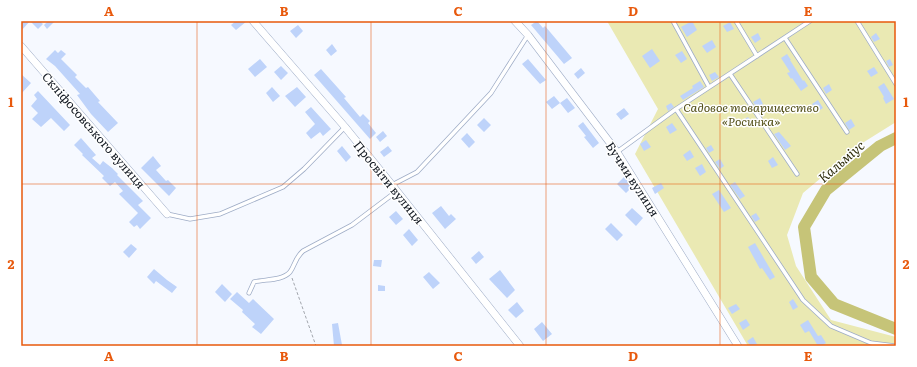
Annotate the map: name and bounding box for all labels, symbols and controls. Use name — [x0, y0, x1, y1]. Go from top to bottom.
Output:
text: A — [104, 1, 114, 20]
text: B — [280, 1, 289, 20]
text: C — [453, 1, 463, 20]
text: D — [628, 1, 638, 20]
text: E — [804, 1, 813, 20]
street label: Скліфосовського вулиця — [38, 68, 150, 192]
text: 1 — [8, 92, 14, 111]
text: 1 — [903, 92, 909, 111]
park label: Садовое товарищество «Росинка» — [683, 98, 819, 130]
water label: Кальміус — [814, 135, 868, 187]
street label: Просвіти вулиця — [350, 136, 428, 228]
street label: Бучми вулиця — [602, 138, 664, 220]
text: 2 — [8, 254, 15, 273]
text: 2 — [903, 254, 910, 273]
text: A — [104, 346, 114, 365]
text: B — [280, 346, 289, 365]
text: C — [453, 346, 463, 365]
text: D — [628, 346, 638, 365]
text: E — [804, 346, 813, 365]

